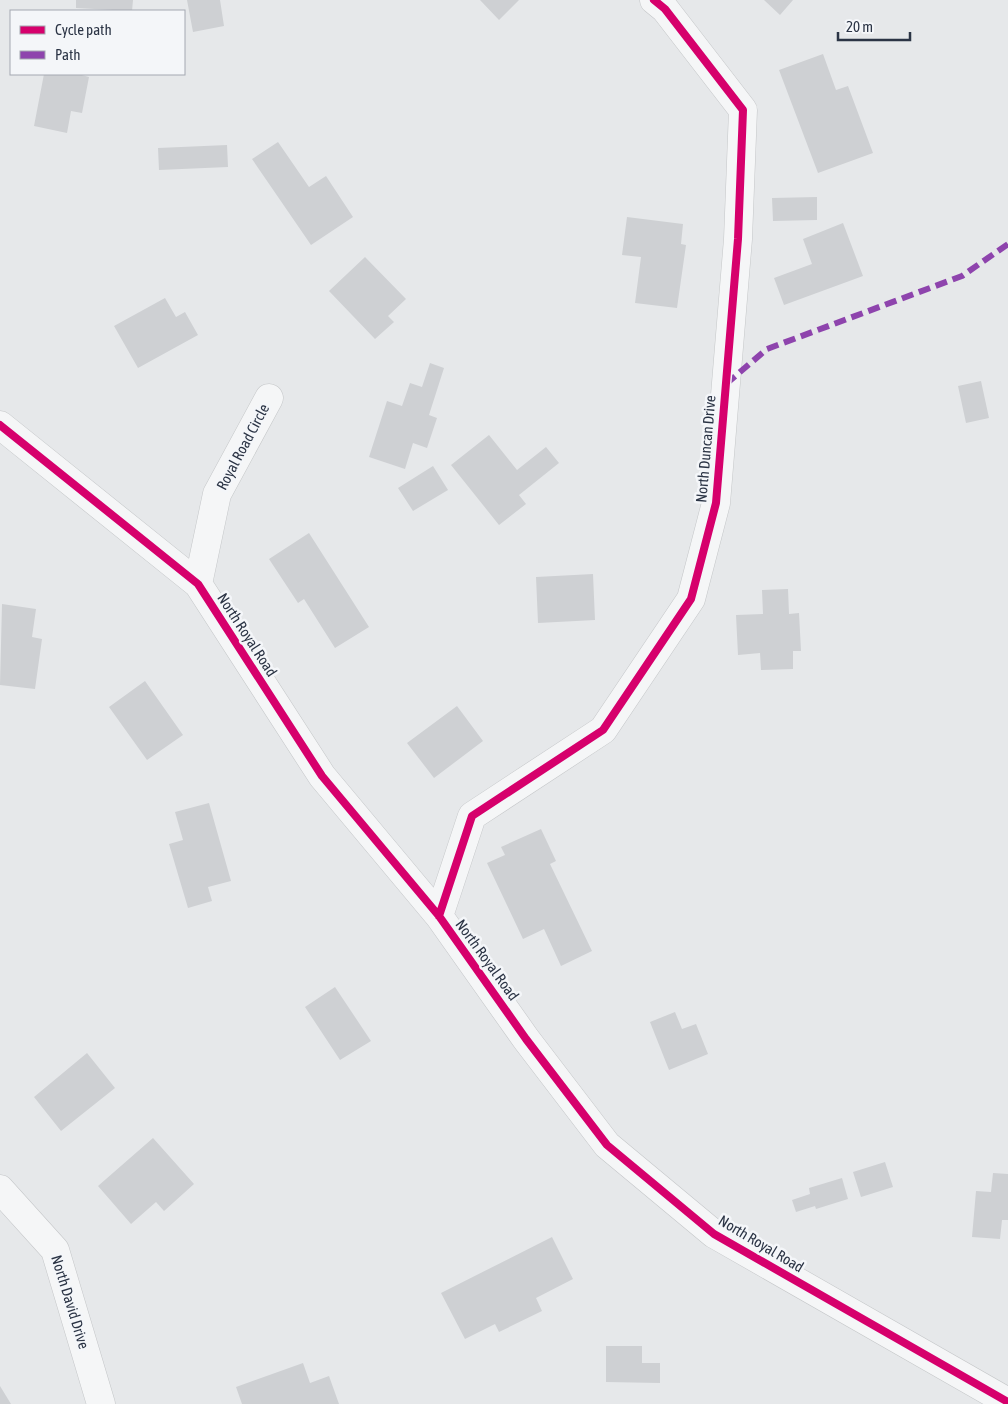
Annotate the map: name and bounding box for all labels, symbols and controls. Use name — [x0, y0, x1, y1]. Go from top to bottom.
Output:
legend — [10, 10, 185, 75]
scale bar — [838, 10, 910, 42]
text: 20 m — [846, 18, 873, 35]
text: Cycle path — [55, 21, 112, 38]
text: Path — [55, 46, 81, 63]
street label: North Duncan Drive — [692, 394, 719, 503]
street label: Royal Road Circle — [213, 401, 272, 493]
street label: North Royal Road — [214, 590, 281, 680]
street label: North Royal Road — [452, 916, 522, 1003]
street label: North Royal Road — [716, 1212, 807, 1276]
street label: North David Drive — [48, 1253, 93, 1351]

